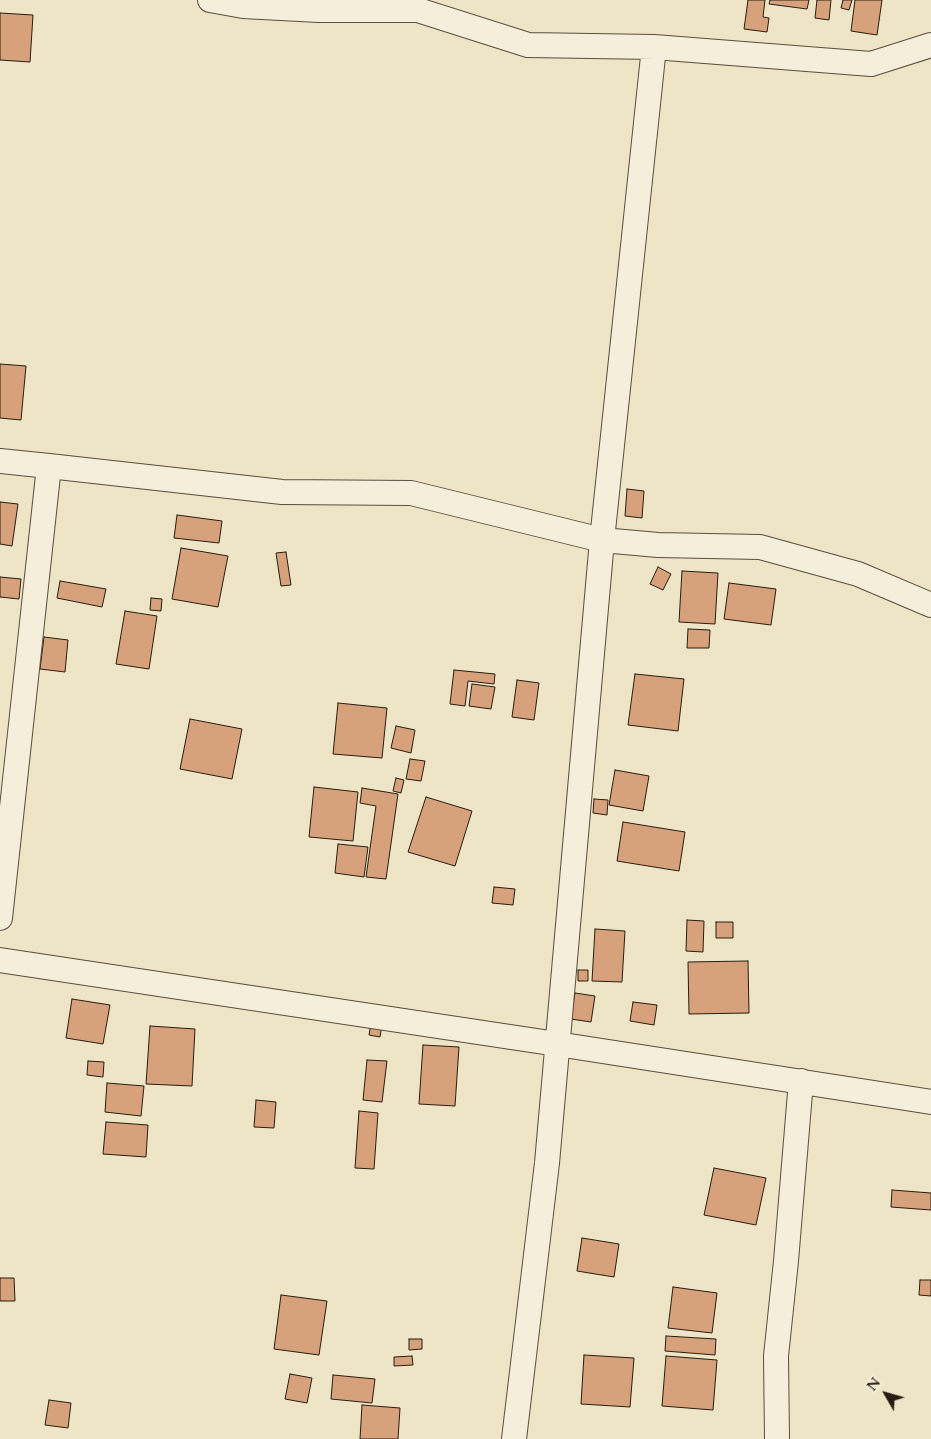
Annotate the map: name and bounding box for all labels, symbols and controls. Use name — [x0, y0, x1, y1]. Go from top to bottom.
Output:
north arrow — [861, 1369, 911, 1419]
text: N — [863, 1374, 885, 1395]

